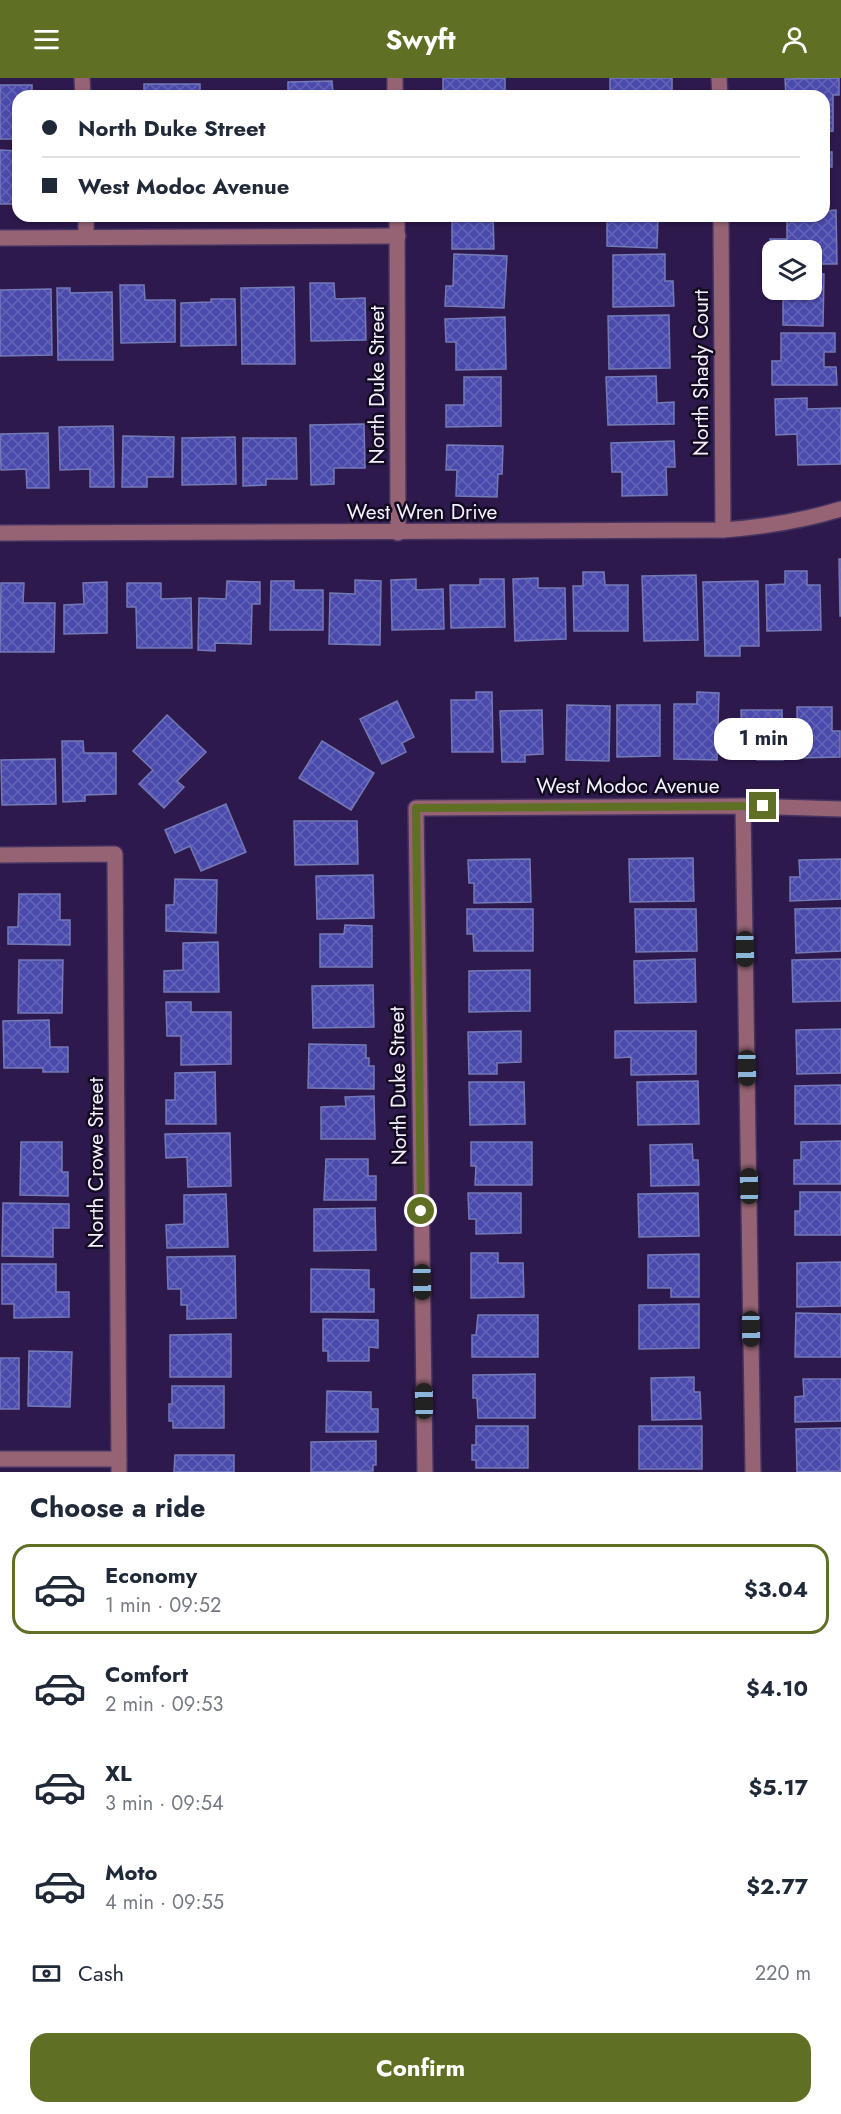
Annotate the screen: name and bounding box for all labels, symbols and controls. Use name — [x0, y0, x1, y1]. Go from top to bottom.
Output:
text: Swyft — [385, 20, 456, 59]
icon: menu — [30, 23, 63, 56]
icon: person — [778, 23, 811, 56]
text: North Duke Street — [78, 112, 266, 144]
text: West Modoc Avenue — [78, 170, 289, 202]
map controls — [762, 240, 822, 300]
button: layers — [762, 240, 822, 300]
street label: North Shady Court — [686, 290, 716, 456]
street label: North Duke Street — [362, 306, 392, 464]
street label: West Wren Drive — [347, 497, 498, 527]
callout: 1 min — [714, 719, 813, 761]
text: 1 min — [739, 724, 788, 753]
street label: West Modoc Avenue — [536, 771, 720, 801]
route end — [749, 792, 776, 819]
car — [736, 931, 754, 967]
street label: North Duke Street — [382, 1006, 414, 1166]
car — [738, 1050, 756, 1086]
street label: North Crowe Street — [81, 1078, 111, 1248]
car — [740, 1168, 758, 1204]
route start — [407, 1197, 434, 1224]
car — [413, 1264, 431, 1300]
car — [742, 1311, 760, 1347]
car — [415, 1383, 433, 1419]
text: Choose a ride — [30, 1488, 205, 1527]
text: Economy — [105, 1559, 197, 1591]
icon: car — [33, 1562, 87, 1616]
text: $3.04 — [744, 1573, 808, 1605]
text: 1 min · 09:52 — [105, 1591, 221, 1620]
text: Comfort — [105, 1658, 188, 1690]
icon: car — [33, 1661, 87, 1715]
text: $4.10 — [746, 1672, 808, 1704]
text: 2 min · 09:53 — [105, 1690, 223, 1719]
text: XL — [105, 1757, 132, 1789]
icon: car — [33, 1760, 87, 1814]
text: $5.17 — [749, 1771, 808, 1803]
text: 3 min · 09:54 — [105, 1789, 224, 1818]
text: Moto — [105, 1856, 158, 1888]
icon: car — [33, 1859, 87, 1913]
text: $2.77 — [746, 1870, 808, 1902]
text: 4 min · 09:55 — [105, 1888, 224, 1917]
icon: cash — [30, 1957, 63, 1990]
text: Cash — [78, 1957, 124, 1989]
text: 220 m — [755, 1959, 811, 1988]
button: Confirm — [30, 2033, 811, 2102]

